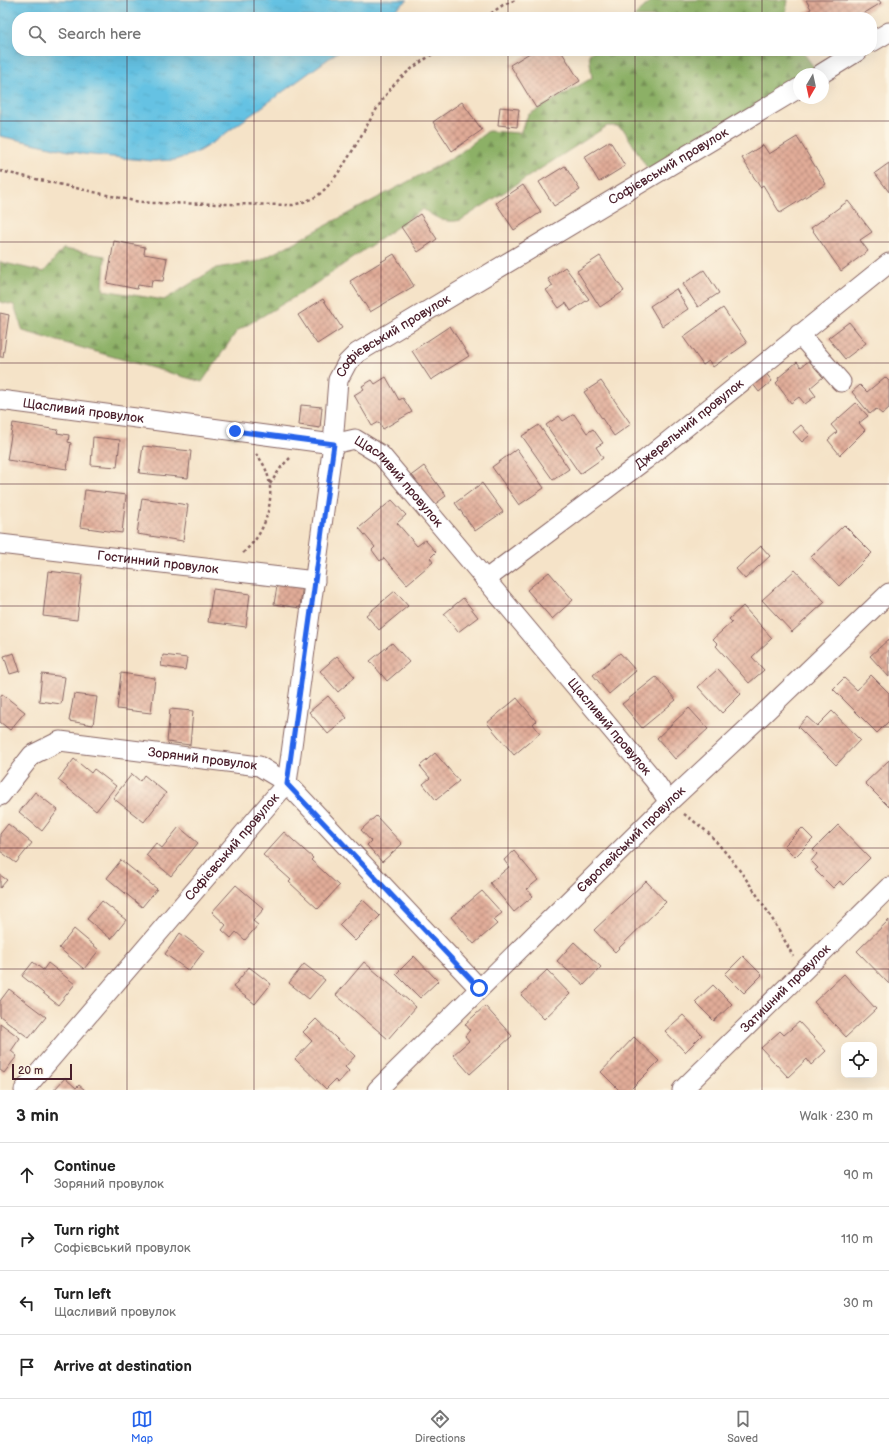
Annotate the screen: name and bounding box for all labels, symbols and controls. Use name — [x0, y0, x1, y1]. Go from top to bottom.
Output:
search box — [12, 12, 877, 56]
icon: search — [26, 23, 48, 45]
text: Search here — [58, 25, 141, 44]
north arrow — [793, 68, 829, 104]
street label: Софієвський провулок — [606, 124, 731, 208]
street label: Софієвський провулок — [333, 291, 453, 380]
street label: Джерельний провулок — [632, 375, 747, 473]
street label: Щасливий провулок — [22, 395, 145, 427]
route end — [226, 422, 244, 440]
street label: Щасливий провулок — [351, 432, 446, 531]
street label: Гостинний провулок — [96, 547, 220, 578]
street label: Щасливий провулок — [564, 675, 655, 779]
street label: Зоряний провулок — [147, 744, 258, 774]
street label: Європейський провулок — [574, 783, 689, 896]
street label: Софієвський провулок — [182, 790, 283, 904]
street label: Затишний провулок — [737, 941, 834, 1036]
route start — [470, 979, 488, 997]
map controls — [841, 1042, 877, 1078]
button: locate — [841, 1042, 877, 1078]
scale bar — [12, 1062, 72, 1081]
text: 20 m — [18, 1064, 43, 1077]
text: 3 min — [16, 1106, 59, 1126]
text: Walk · 230 m — [799, 1108, 873, 1124]
text: Continue — [54, 1157, 116, 1176]
icon: ahead — [16, 1164, 38, 1186]
text: 90 m — [844, 1167, 873, 1183]
text: Зоряний провулок — [54, 1176, 164, 1192]
text: Turn right — [54, 1221, 119, 1240]
icon: right — [16, 1228, 38, 1250]
text: 110 m — [841, 1231, 873, 1247]
text: Софієвський провулок — [54, 1240, 191, 1256]
text: Turn left — [54, 1285, 111, 1304]
icon: left — [16, 1292, 38, 1314]
text: 30 m — [843, 1295, 873, 1311]
text: Щасливий провулок — [54, 1304, 176, 1320]
icon: arrive — [16, 1356, 38, 1378]
text: Arrive at destination — [54, 1357, 192, 1376]
tab: Map — [131, 1408, 153, 1445]
tab: Directions — [415, 1408, 465, 1445]
tab: Saved — [727, 1408, 758, 1445]

